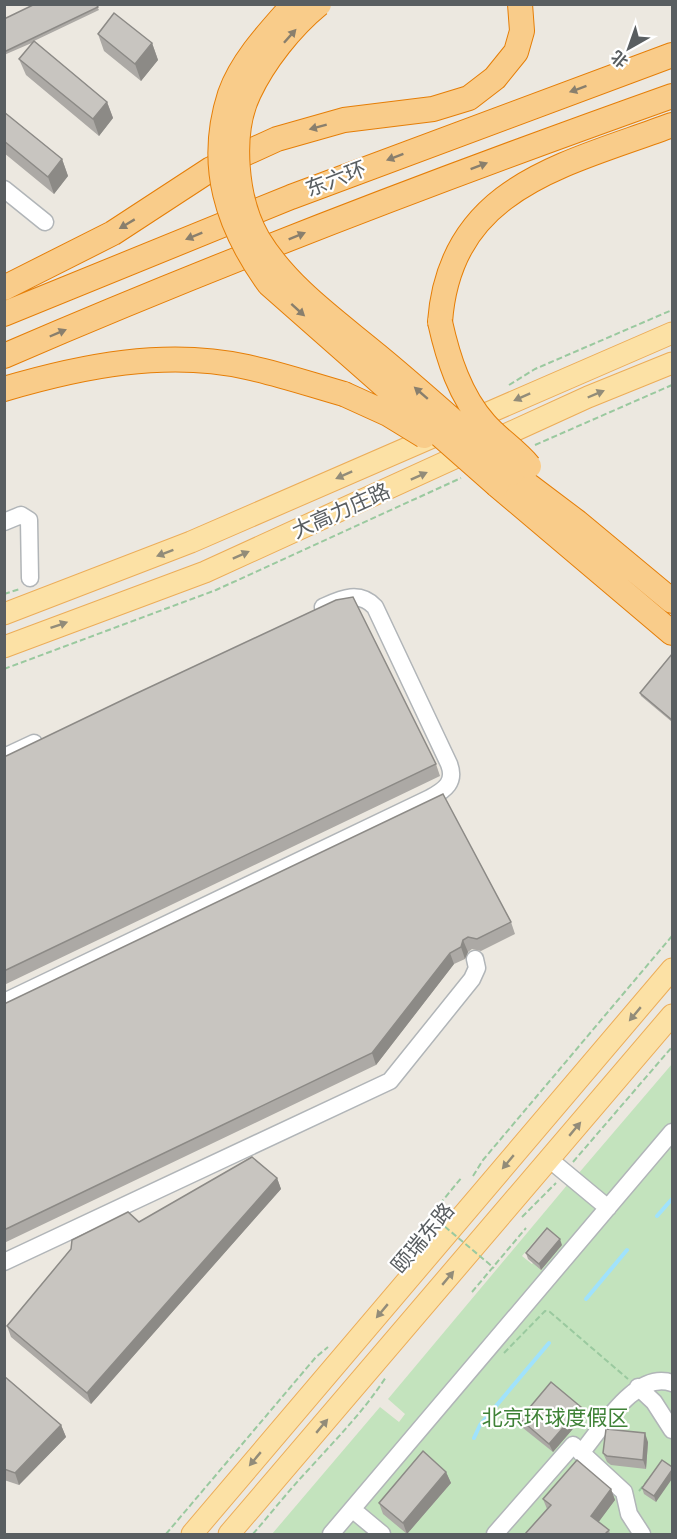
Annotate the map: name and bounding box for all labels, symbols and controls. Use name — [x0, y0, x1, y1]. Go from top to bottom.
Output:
north arrow — [599, 18, 659, 78]
one-way arrow — [283, 28, 297, 43]
text: 北 — [607, 46, 633, 72]
one-way arrow — [569, 85, 587, 94]
one-way arrow — [309, 123, 327, 132]
one-way arrow — [386, 153, 404, 162]
street label: 东六环 — [302, 156, 370, 202]
one-way arrow — [471, 161, 489, 171]
one-way arrow — [119, 218, 135, 229]
one-way arrow — [185, 231, 203, 241]
one-way arrow — [289, 231, 307, 241]
one-way arrow — [290, 303, 305, 316]
one-way arrow — [50, 328, 67, 337]
one-way arrow — [414, 387, 429, 400]
one-way arrow — [587, 389, 605, 398]
one-way arrow — [513, 392, 531, 402]
one-way arrow — [335, 471, 352, 480]
one-way arrow — [410, 471, 427, 480]
street label: 大高力庄路 — [288, 478, 394, 544]
one-way arrow — [155, 548, 173, 558]
one-way arrow — [232, 551, 249, 560]
one-way arrow — [50, 620, 68, 630]
one-way arrow — [628, 1006, 641, 1022]
one-way arrow — [568, 1122, 581, 1137]
one-way arrow — [502, 1154, 515, 1169]
street label: 颐瑞东路 — [386, 1197, 460, 1279]
one-way arrow — [442, 1270, 455, 1286]
one-way arrow — [376, 1303, 389, 1318]
park label: 北京环球度假区 — [482, 1405, 629, 1431]
one-way arrow — [315, 1419, 328, 1434]
one-way arrow — [249, 1451, 262, 1467]

